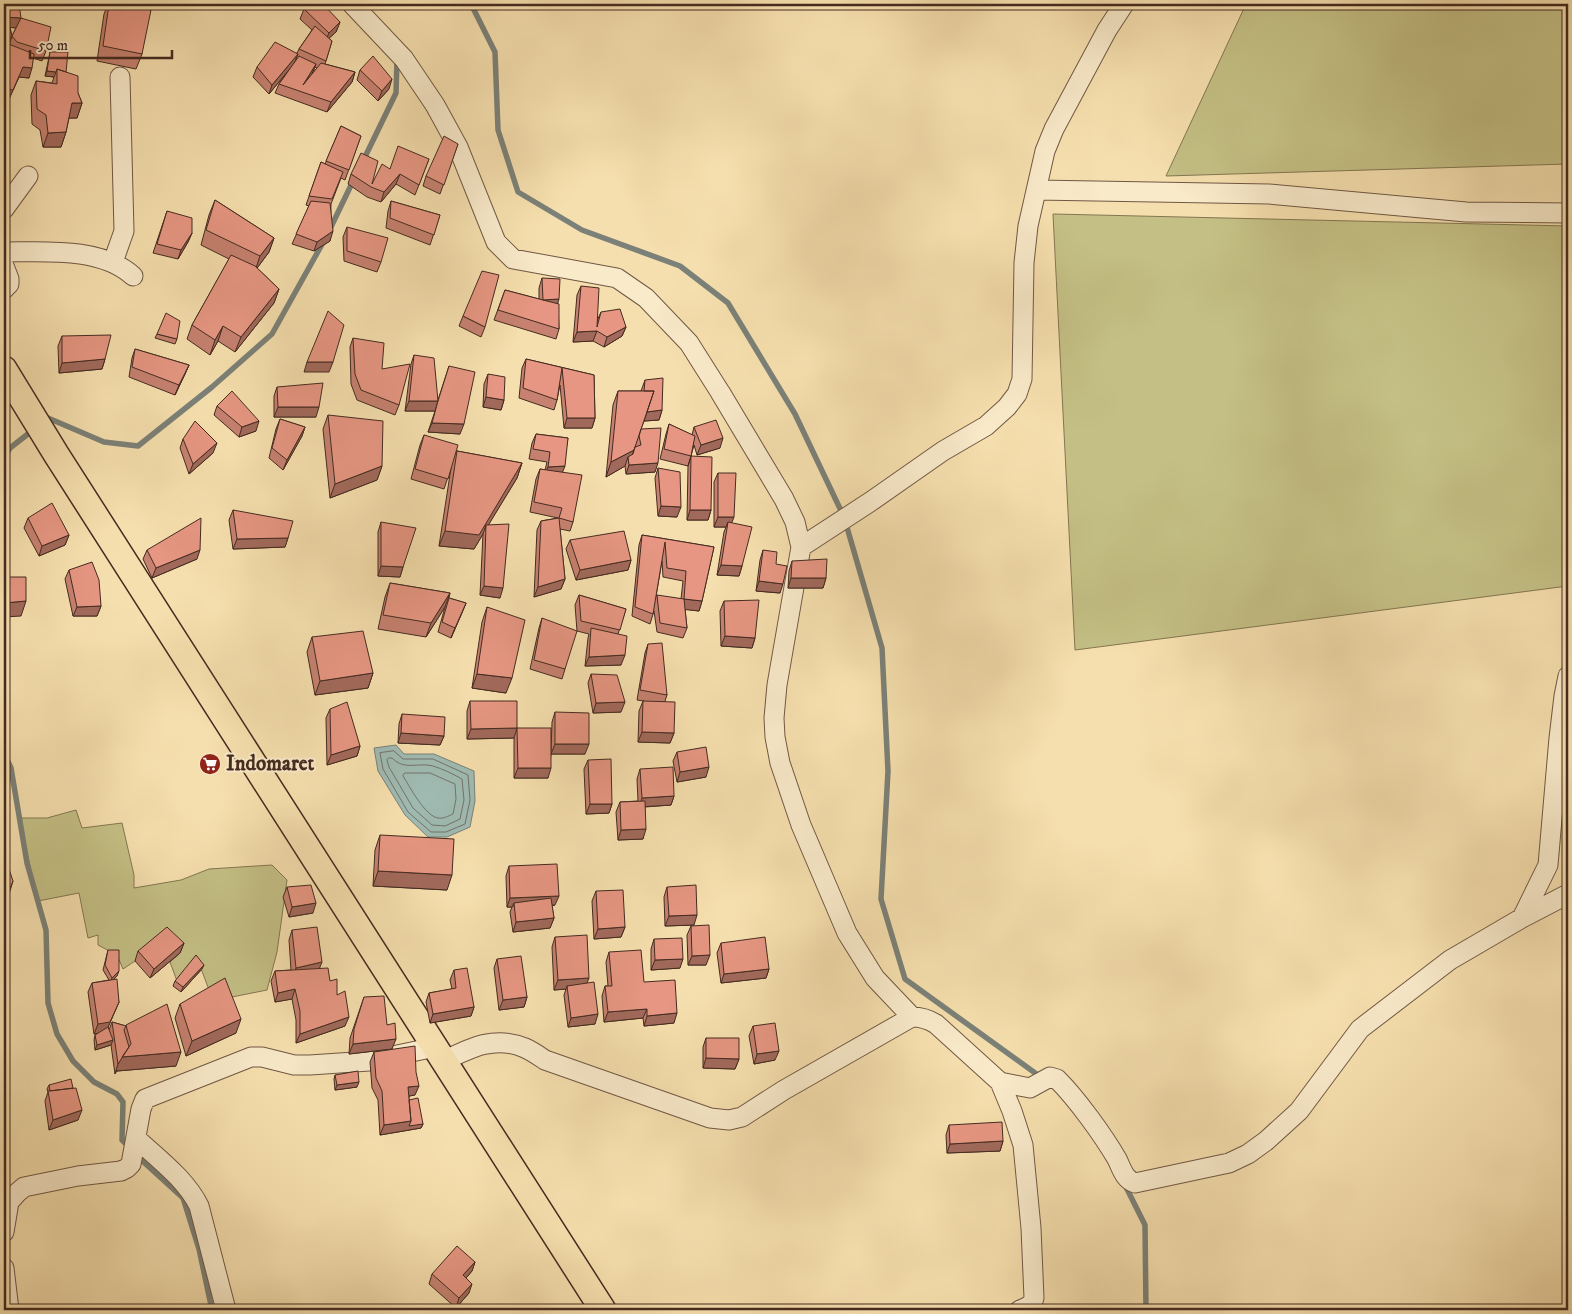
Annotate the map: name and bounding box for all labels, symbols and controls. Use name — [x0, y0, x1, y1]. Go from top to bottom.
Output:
scale bar — [30, 28, 172, 60]
text: 50 m — [38, 36, 68, 55]
place label: Indomaret — [226, 751, 314, 777]
supermarket icon: Indomaret — [198, 752, 222, 776]

